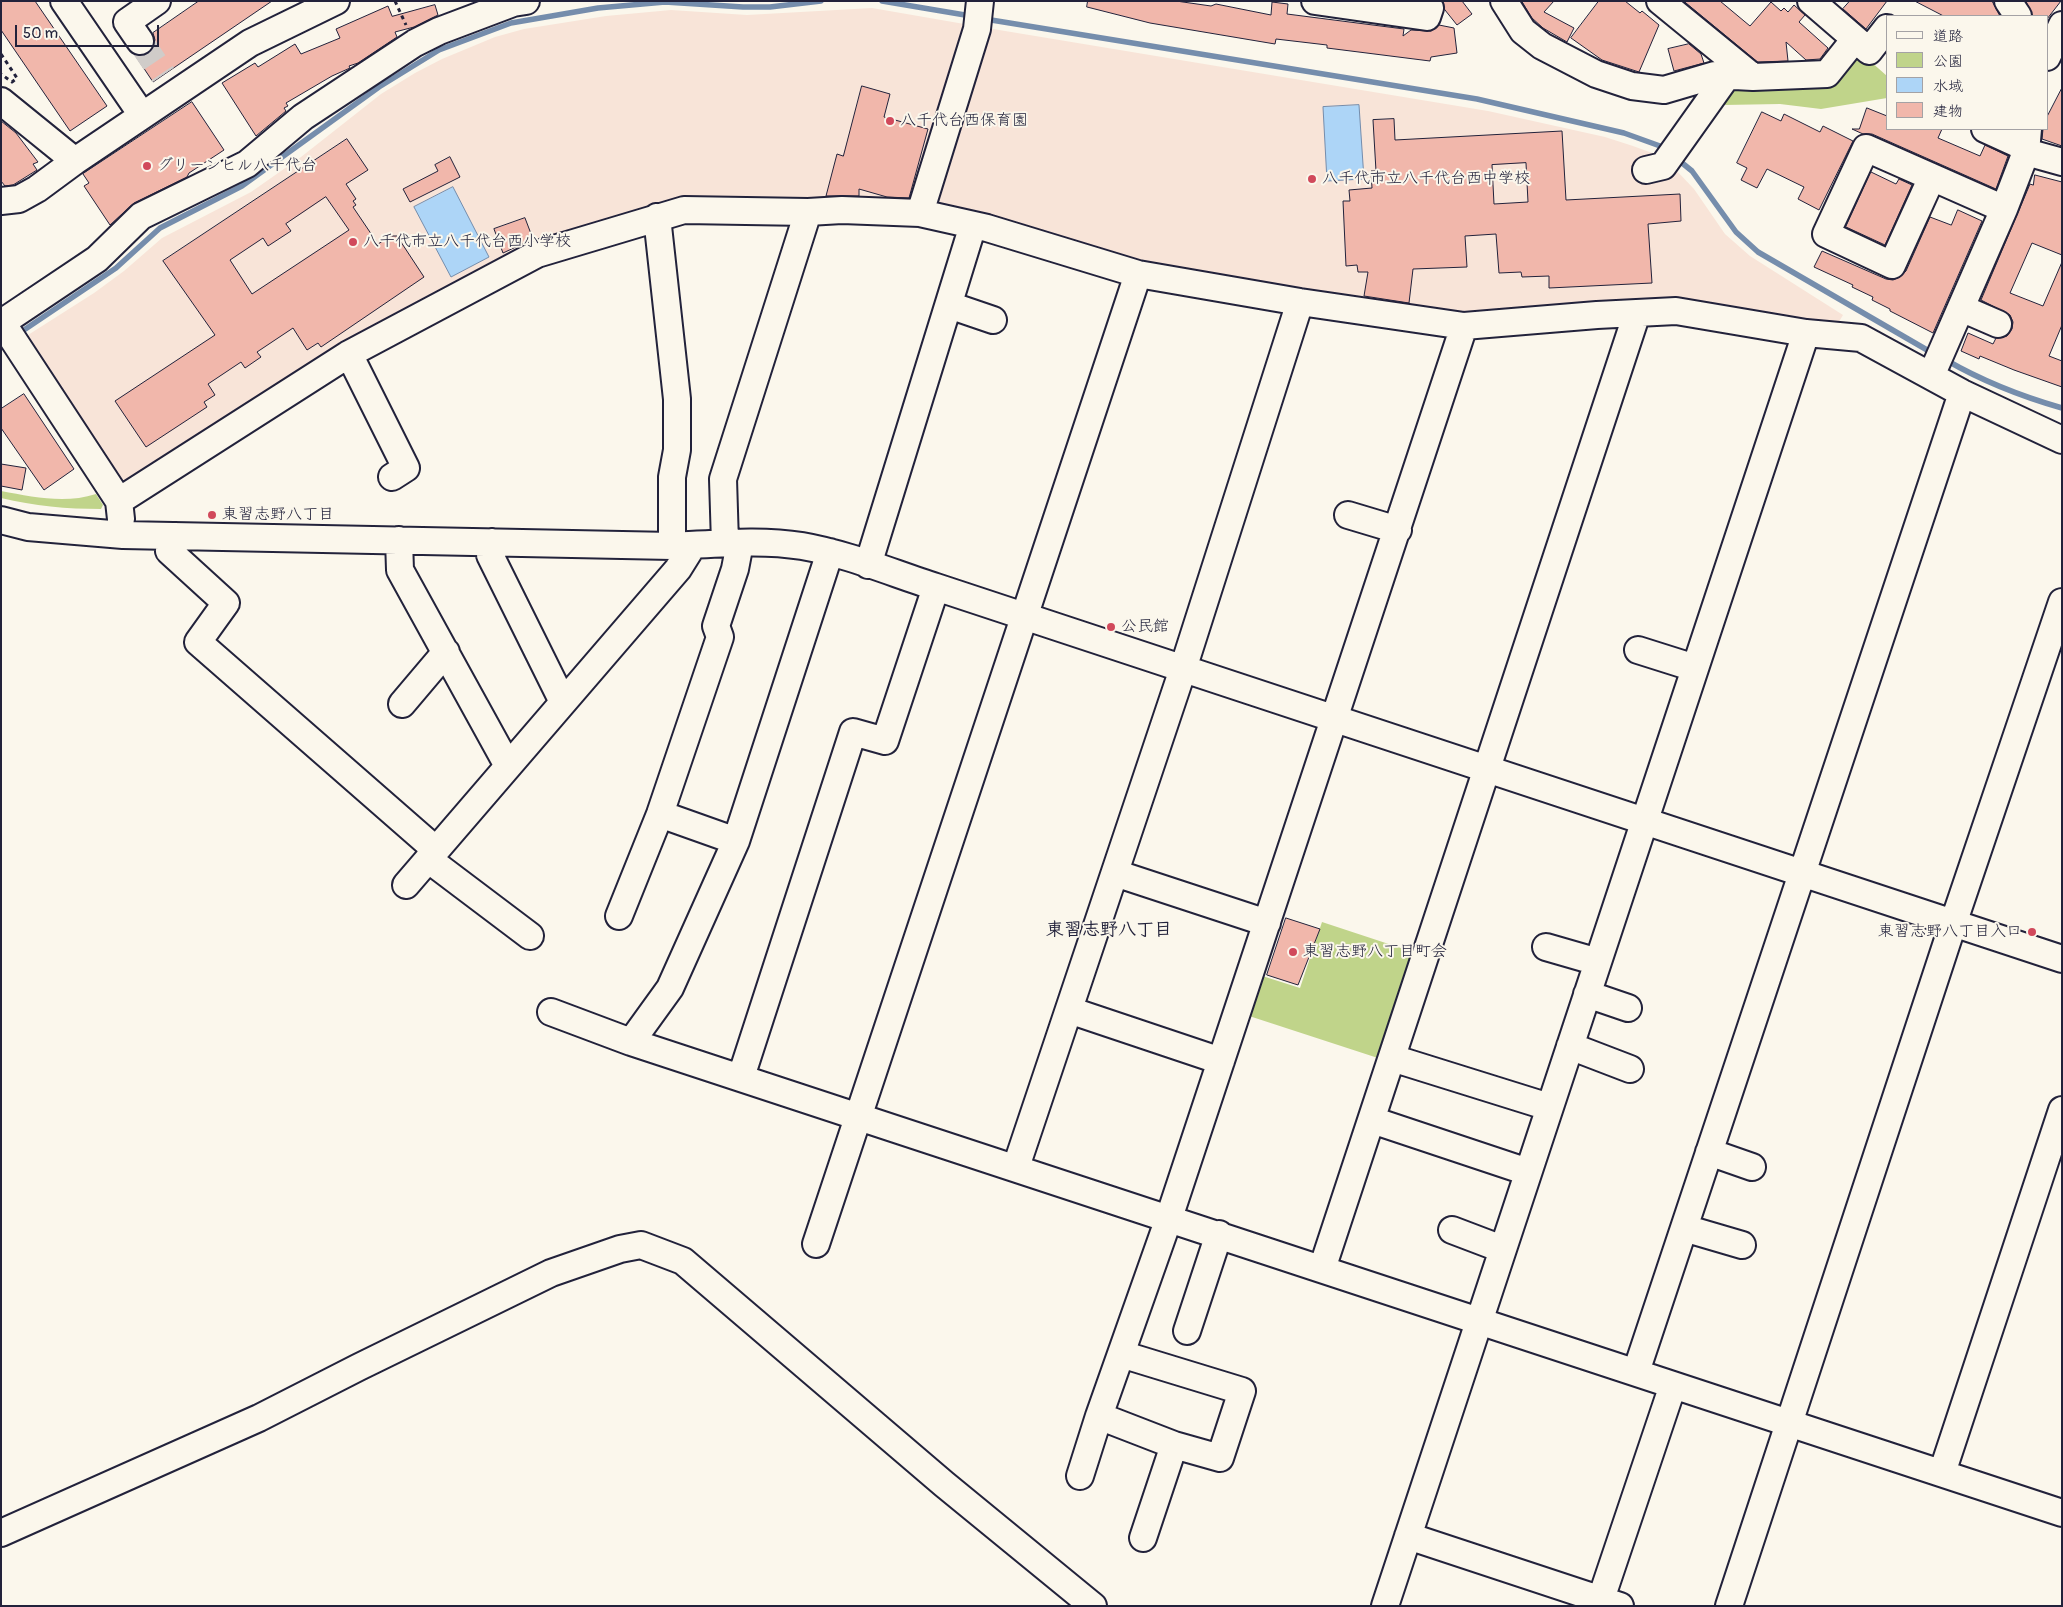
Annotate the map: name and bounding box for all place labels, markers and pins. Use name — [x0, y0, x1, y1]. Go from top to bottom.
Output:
place label: 八千代台西保育園 — [900, 111, 1028, 131]
marker: 八千代台西保育園 — [884, 115, 896, 127]
place label: グリーンヒル八千代台 — [157, 156, 317, 176]
marker: グリーンヒル八千代台 — [141, 160, 153, 172]
place label: 八千代市立八千代台西中学校 — [1322, 169, 1530, 189]
marker: 八千代市立八千代台西中学校 — [1306, 173, 1318, 185]
place label: 八千代市立八千代台西小学校 — [363, 232, 571, 252]
marker: 八千代市立八千代台西小学校 — [347, 236, 359, 248]
place label: 東習志野八丁目 — [222, 505, 334, 525]
marker: 東習志野八丁目 — [206, 509, 218, 521]
place label: 公民館 — [1121, 617, 1169, 637]
marker: 公民館 — [1105, 621, 1117, 633]
place label: 東習志野八丁目入口 — [1878, 922, 2022, 942]
marker: 東習志野八丁目入口 — [2026, 926, 2038, 938]
place label: 東習志野八丁目町会 — [1303, 942, 1447, 962]
marker: 東習志野八丁目町会 — [1287, 946, 1299, 958]

